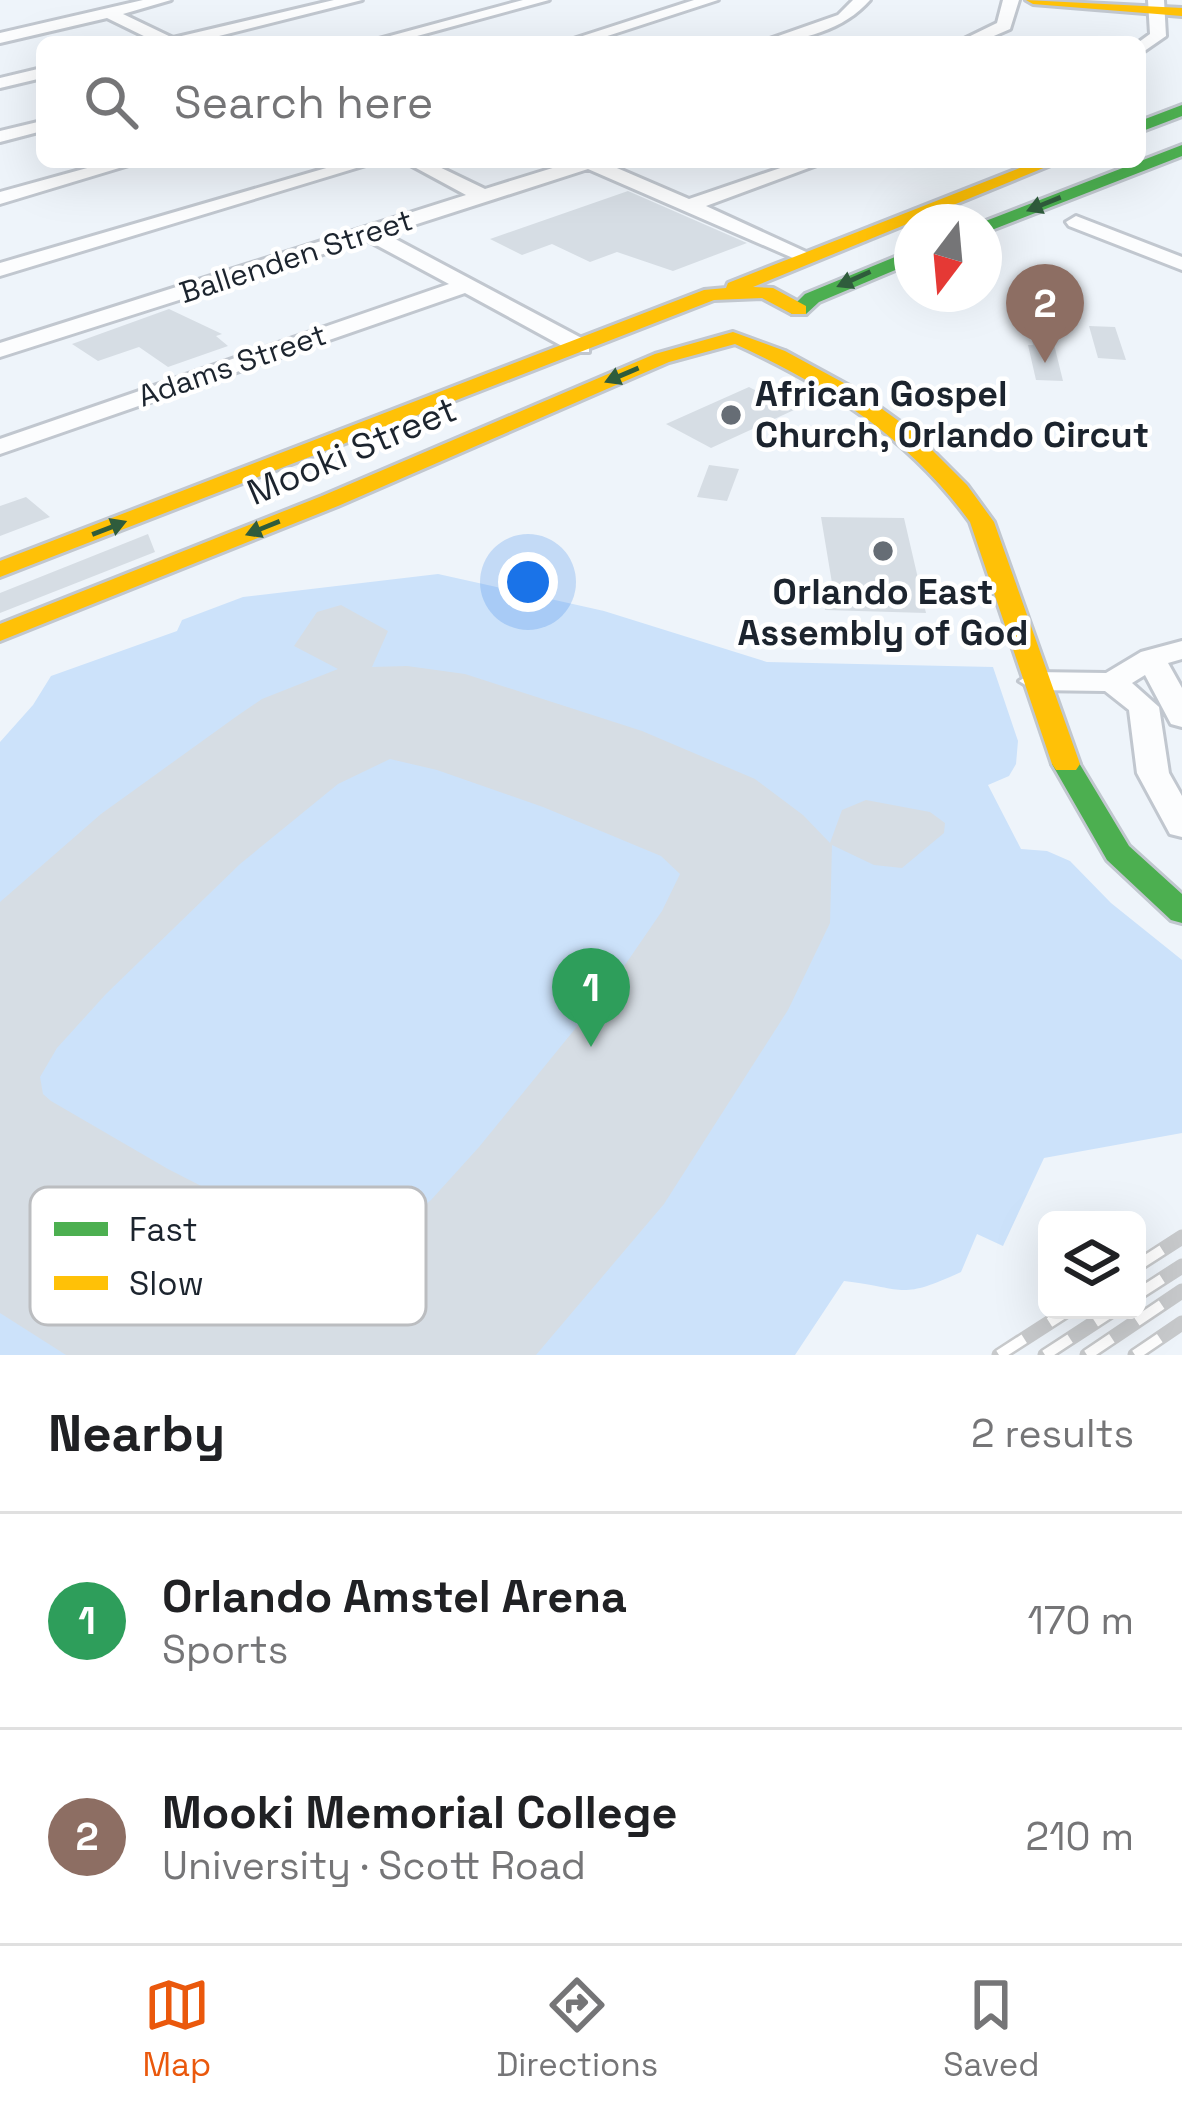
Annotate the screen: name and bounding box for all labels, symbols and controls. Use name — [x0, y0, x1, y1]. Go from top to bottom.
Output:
search box — [36, 36, 1146, 168]
icon: search — [78, 69, 144, 135]
text: Search here — [174, 74, 433, 131]
one-way arrow — [1025, 195, 1061, 214]
street label: Ballenden Street — [175, 200, 417, 312]
north arrow — [894, 204, 1002, 312]
pin: 2 — [1006, 264, 1084, 363]
one-way arrow — [836, 270, 871, 290]
street label: Adams Street — [133, 315, 331, 415]
one-way arrow — [604, 366, 639, 386]
place label: African Gospel Church, Orlando Circut — [755, 371, 1149, 458]
street label: Mooki Street — [240, 386, 464, 516]
marker: African Gospel Church, Orlando Circut — [718, 402, 744, 428]
one-way arrow — [92, 517, 128, 536]
one-way arrow — [245, 519, 281, 538]
marker: Orlando East Assembly of God — [870, 538, 896, 564]
your location — [498, 552, 558, 612]
place label: Orlando East Assembly of God — [737, 569, 1029, 656]
pin: 1 — [552, 948, 630, 1047]
legend — [30, 1187, 426, 1325]
text: Fast — [129, 1209, 198, 1251]
map controls — [1038, 1211, 1146, 1319]
button: layers — [1038, 1211, 1146, 1319]
text: Slow — [129, 1263, 204, 1305]
text: Nearby — [48, 1401, 225, 1466]
text: 2 results — [971, 1409, 1134, 1458]
text: Orlando Amstel Arena — [162, 1568, 627, 1625]
text: 1 — [78, 1596, 96, 1645]
text: 170 m — [1027, 1596, 1134, 1645]
text: Sports — [162, 1625, 288, 1674]
text: Mooki Memorial College — [162, 1784, 677, 1841]
text: 2 — [75, 1812, 99, 1861]
text: 210 m — [1026, 1812, 1134, 1861]
text: University · Scott Road — [162, 1841, 586, 1890]
tab: Map — [143, 1972, 211, 2086]
tab: Directions — [496, 1972, 658, 2086]
tab: Saved — [943, 1972, 1039, 2086]

